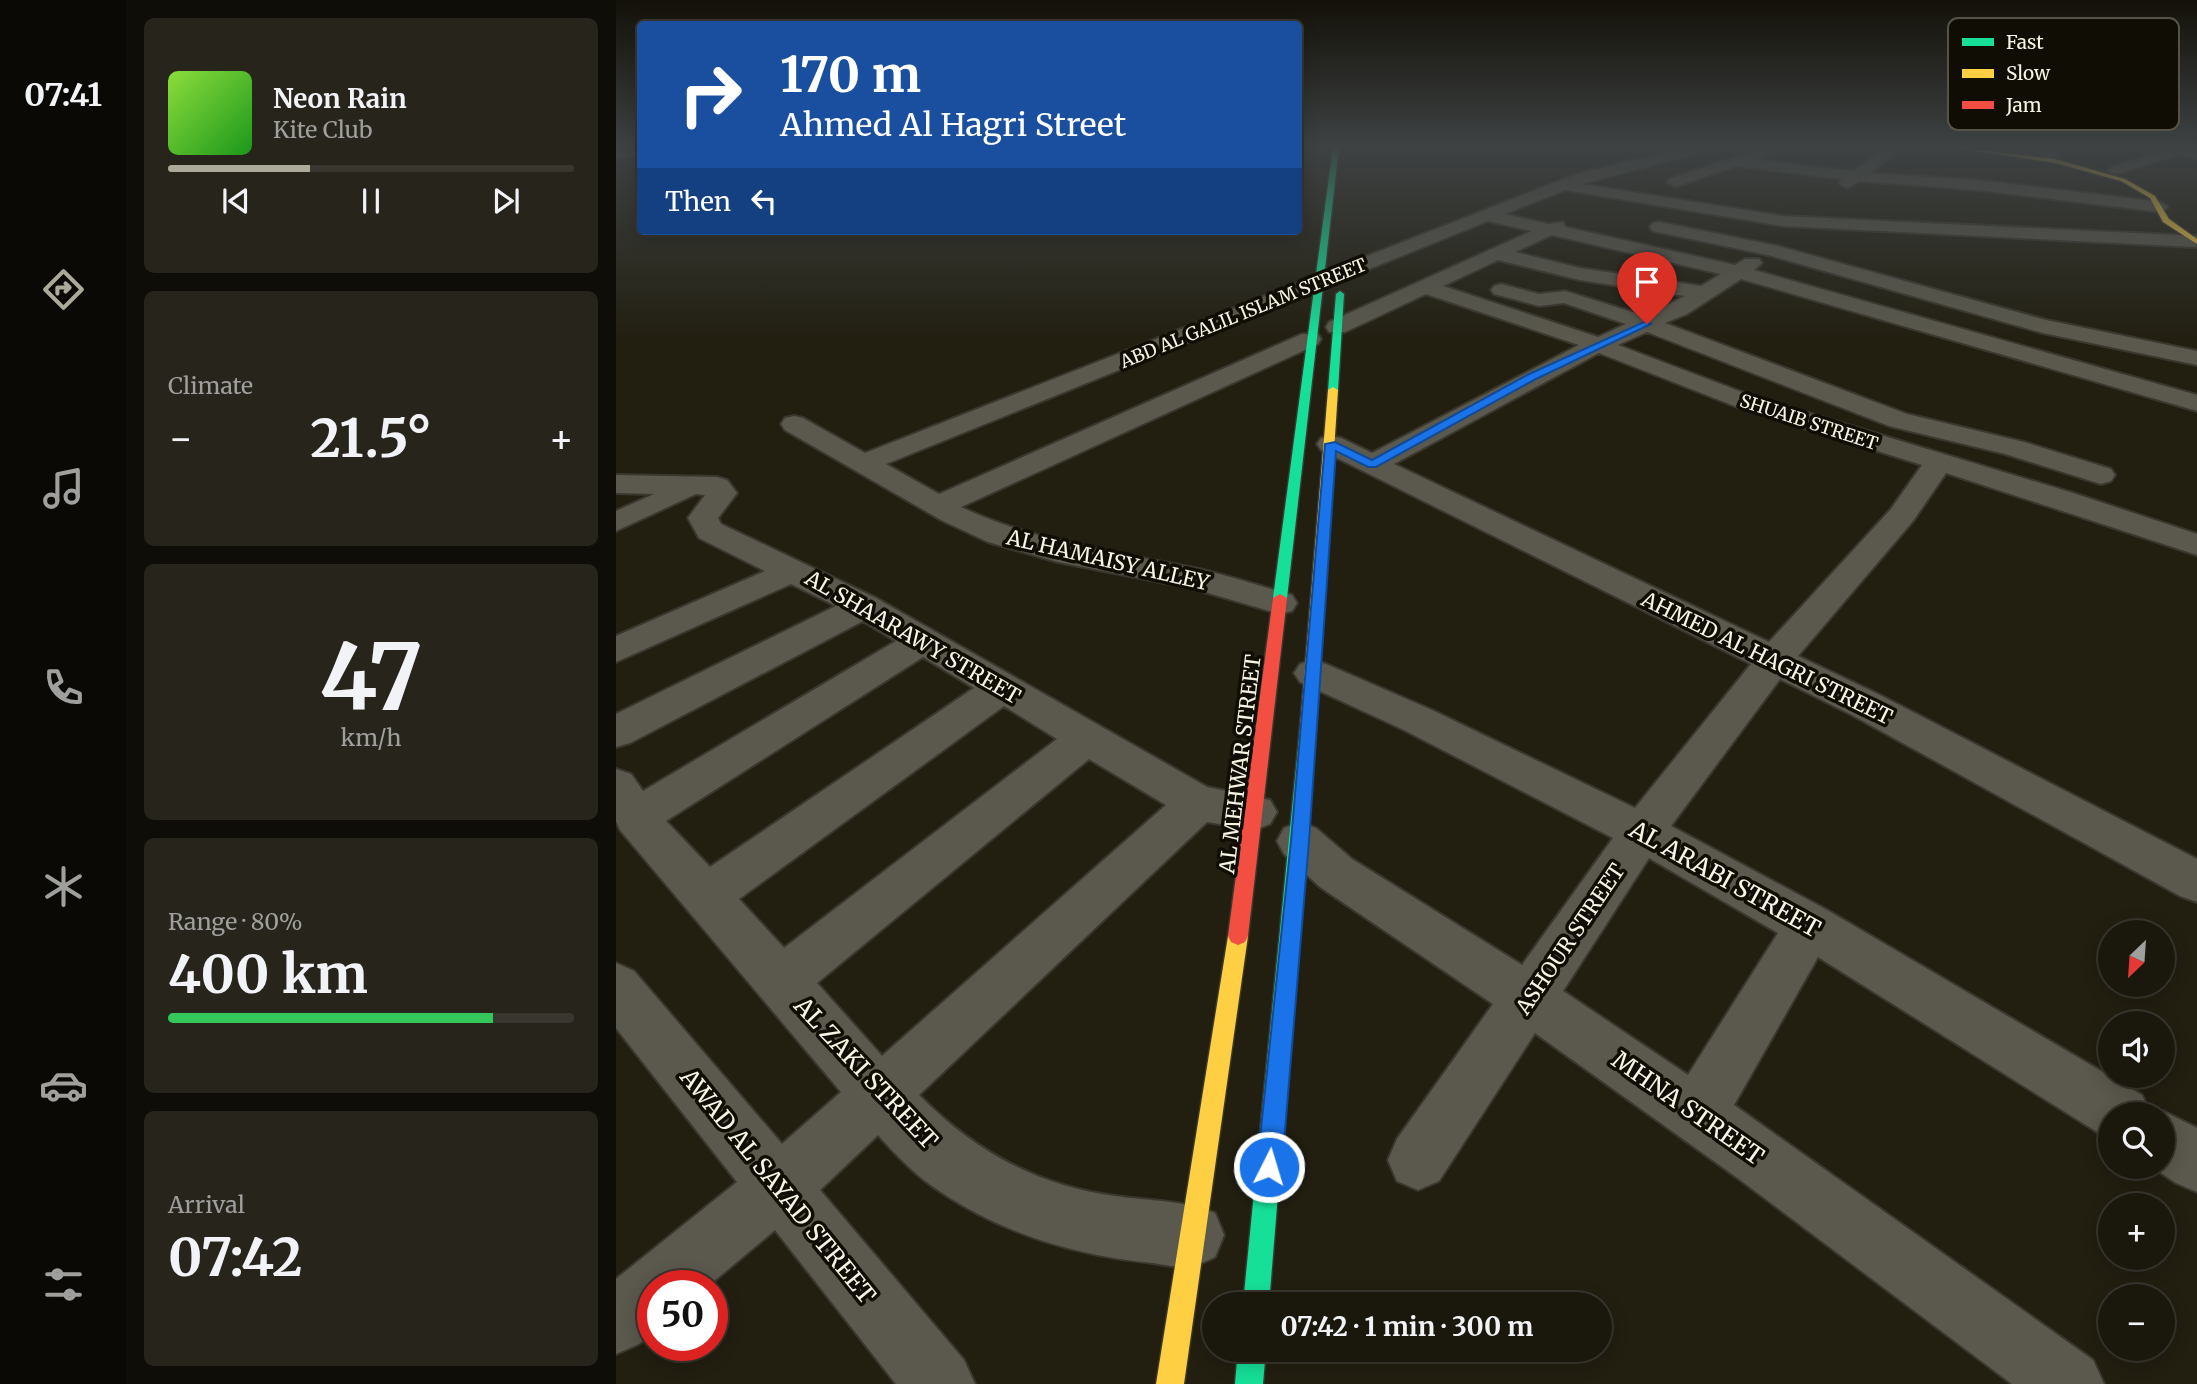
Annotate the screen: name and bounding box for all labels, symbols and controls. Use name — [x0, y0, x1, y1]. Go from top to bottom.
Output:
legend — [1948, 18, 2179, 130]
text: Fast — [2006, 30, 2044, 54]
text: 170 m — [780, 44, 921, 105]
icon: right — [665, 49, 756, 140]
text: Slow — [2006, 61, 2051, 85]
text: 07:41 — [24, 75, 102, 115]
text: Neon Rain — [273, 82, 407, 115]
text: Jam — [2005, 93, 2042, 117]
text: Ahmed Al Hagri Street — [780, 105, 1126, 145]
text: Kite Club — [273, 115, 372, 144]
icon: previous — [217, 182, 255, 220]
icon: pause — [352, 182, 390, 220]
icon: next — [487, 182, 525, 220]
icon: left — [745, 182, 783, 220]
text: Then — [665, 185, 731, 218]
pin — [1617, 252, 1677, 324]
street label: ABD AL GALIL ISLAM STREET — [1115, 253, 1370, 373]
icon: arrive — [1628, 263, 1666, 301]
icon: directions — [39, 265, 88, 314]
text: Climate — [168, 371, 253, 400]
street label: SHUAIB STREET — [1737, 389, 1882, 455]
text: 21.5° — [310, 406, 432, 471]
text: − — [168, 415, 193, 462]
text: + — [549, 415, 574, 462]
icon: music — [39, 464, 88, 513]
street label: AL HAMAISY ALLEY — [1003, 523, 1212, 597]
street label: AL SHAARAWY STREET — [800, 564, 1026, 710]
street label: AHMED AL HAGRI STREET — [1636, 585, 1897, 731]
text: 47 — [319, 620, 423, 735]
street label: AL MEHWAR STREET — [1213, 653, 1267, 876]
icon: phone — [39, 663, 88, 712]
text: km/h — [341, 723, 401, 752]
street label: AL ARABI STREET — [1623, 813, 1826, 945]
street label: ASHOUR STREET — [1509, 858, 1631, 1021]
icon: climate — [39, 862, 88, 911]
text: Range · 80% — [168, 907, 303, 936]
north arrow — [2098, 920, 2175, 998]
map controls — [2098, 920, 2175, 1361]
text: 400 km — [168, 942, 368, 1007]
street label: AL ZAKI STREET — [787, 990, 945, 1156]
button: sound — [2098, 1011, 2175, 1088]
street label: MHNA STREET — [1606, 1044, 1770, 1172]
icon: car — [39, 1061, 88, 1110]
street label: AWAD AL SAYAD STREET — [673, 1061, 883, 1310]
button: search — [2098, 1102, 2175, 1179]
position arrow — [1232, 1130, 1306, 1204]
text: Arrival — [168, 1190, 245, 1219]
button: + — [2098, 1193, 2175, 1270]
text: 07:42 — [168, 1225, 303, 1290]
icon: filters — [39, 1260, 88, 1309]
speed limit sign: 50 — [637, 1270, 728, 1361]
button: − — [2098, 1284, 2175, 1361]
text: 07:42 · 1 min · 300 m — [1281, 1310, 1533, 1343]

